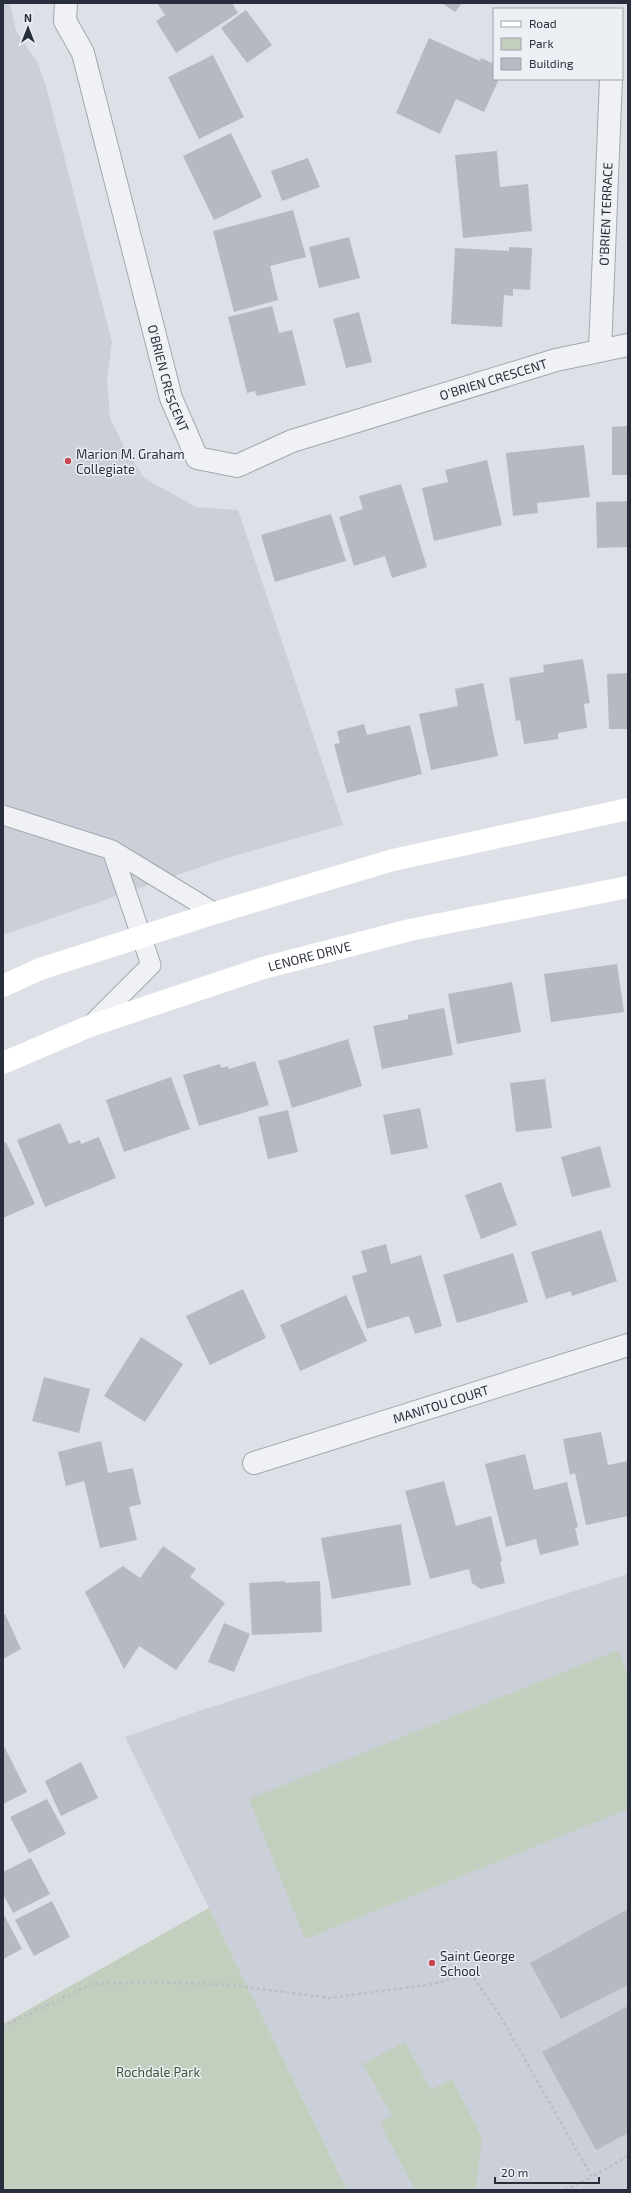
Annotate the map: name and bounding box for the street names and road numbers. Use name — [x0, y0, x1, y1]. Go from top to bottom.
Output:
street label: O'BRIEN TERRACE — [595, 162, 616, 266]
street label: O'BRIEN CRESCENT — [145, 323, 193, 435]
street label: O'BRIEN CRESCENT — [438, 355, 550, 403]
street label: LENORE DRIVE — [266, 938, 353, 974]
street label: MANITOU COURT — [391, 1381, 491, 1427]

